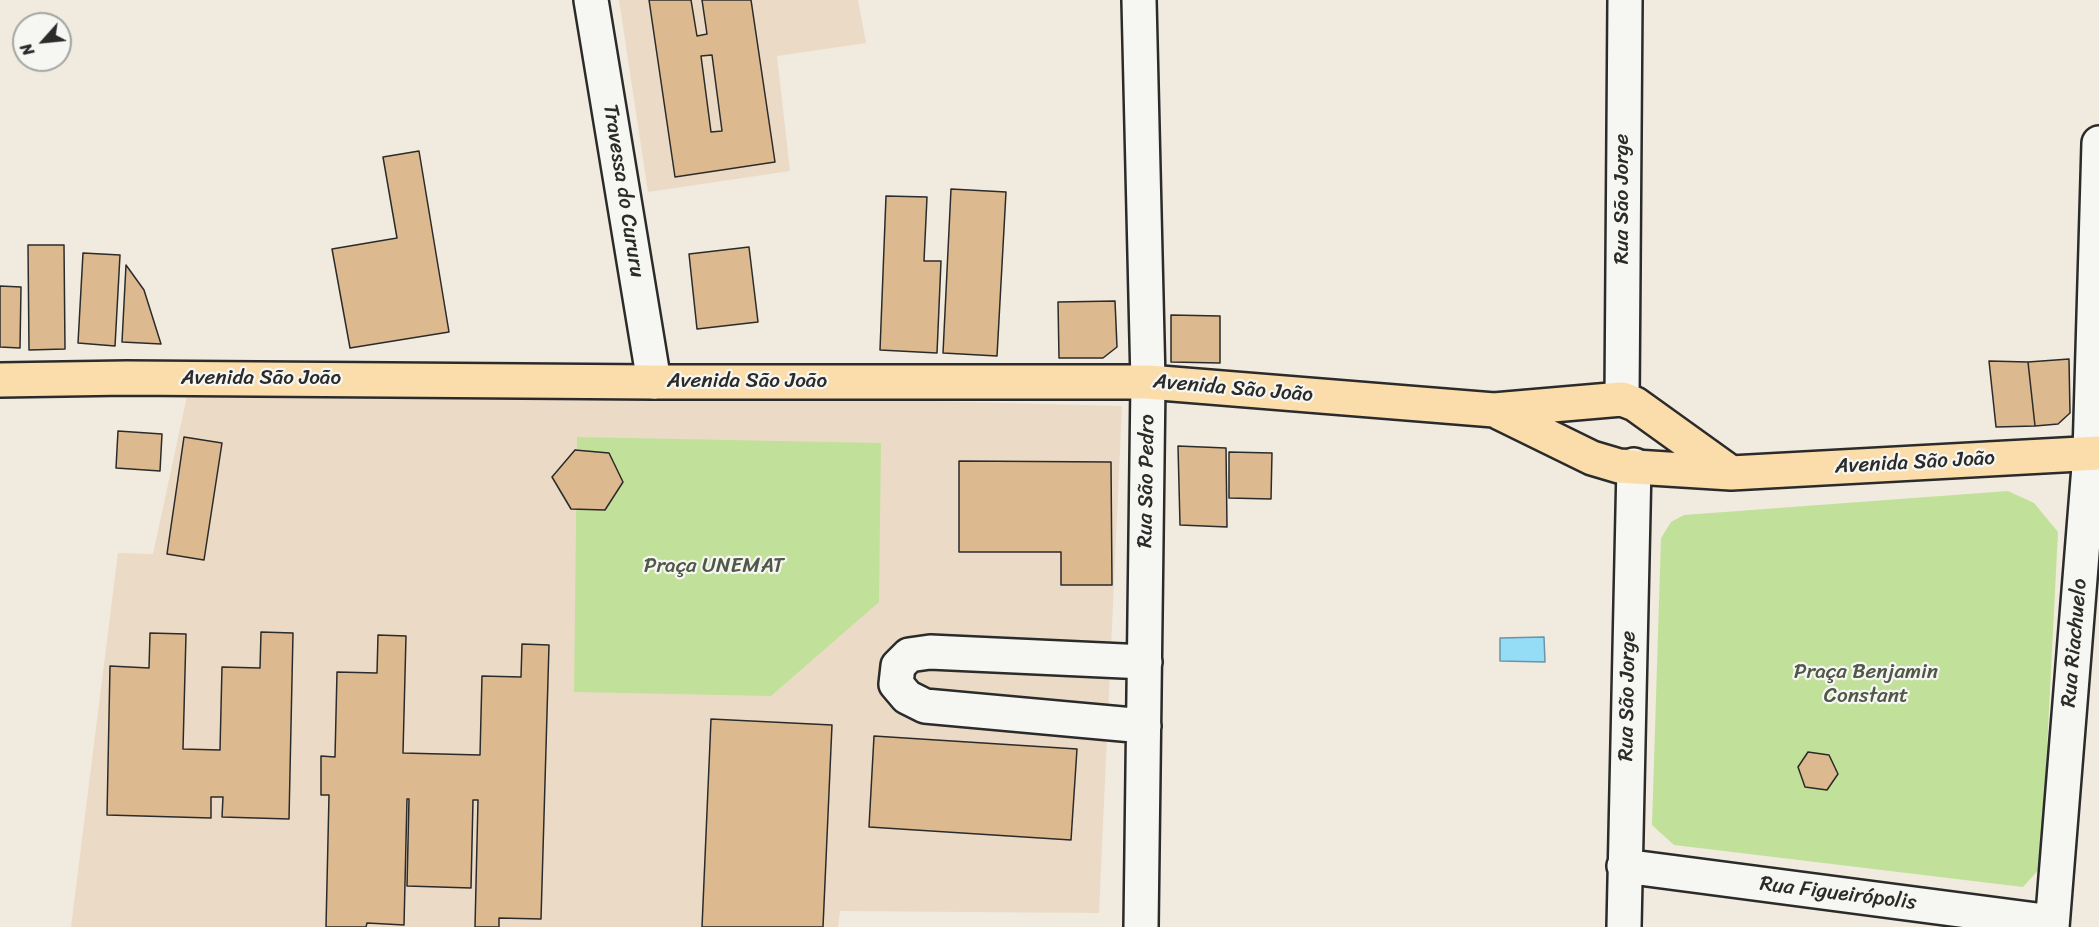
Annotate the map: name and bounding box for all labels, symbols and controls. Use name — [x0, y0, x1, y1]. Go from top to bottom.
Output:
north arrow — [12, 12, 72, 72]
text: N — [12, 38, 43, 61]
street label: Travessa do Cururu — [597, 103, 649, 279]
street label: Rua São Jorge — [1610, 134, 1636, 264]
street label: Avenida São João — [181, 366, 341, 392]
street label: Avenida São João — [667, 369, 827, 395]
street label: Avenida São João — [1152, 369, 1314, 409]
street label: Rua São Pedro — [1133, 414, 1161, 548]
street label: Avenida São João — [1834, 446, 1996, 480]
park label: Praça UNEMAT — [644, 554, 784, 580]
street label: Rua Riachuelo — [2057, 578, 2093, 708]
street label: Rua São Jorge — [1614, 631, 1642, 761]
park label: Praça Benjamin Constant — [1794, 660, 1938, 710]
street label: Rua Figueirópolis — [1758, 872, 1918, 916]

